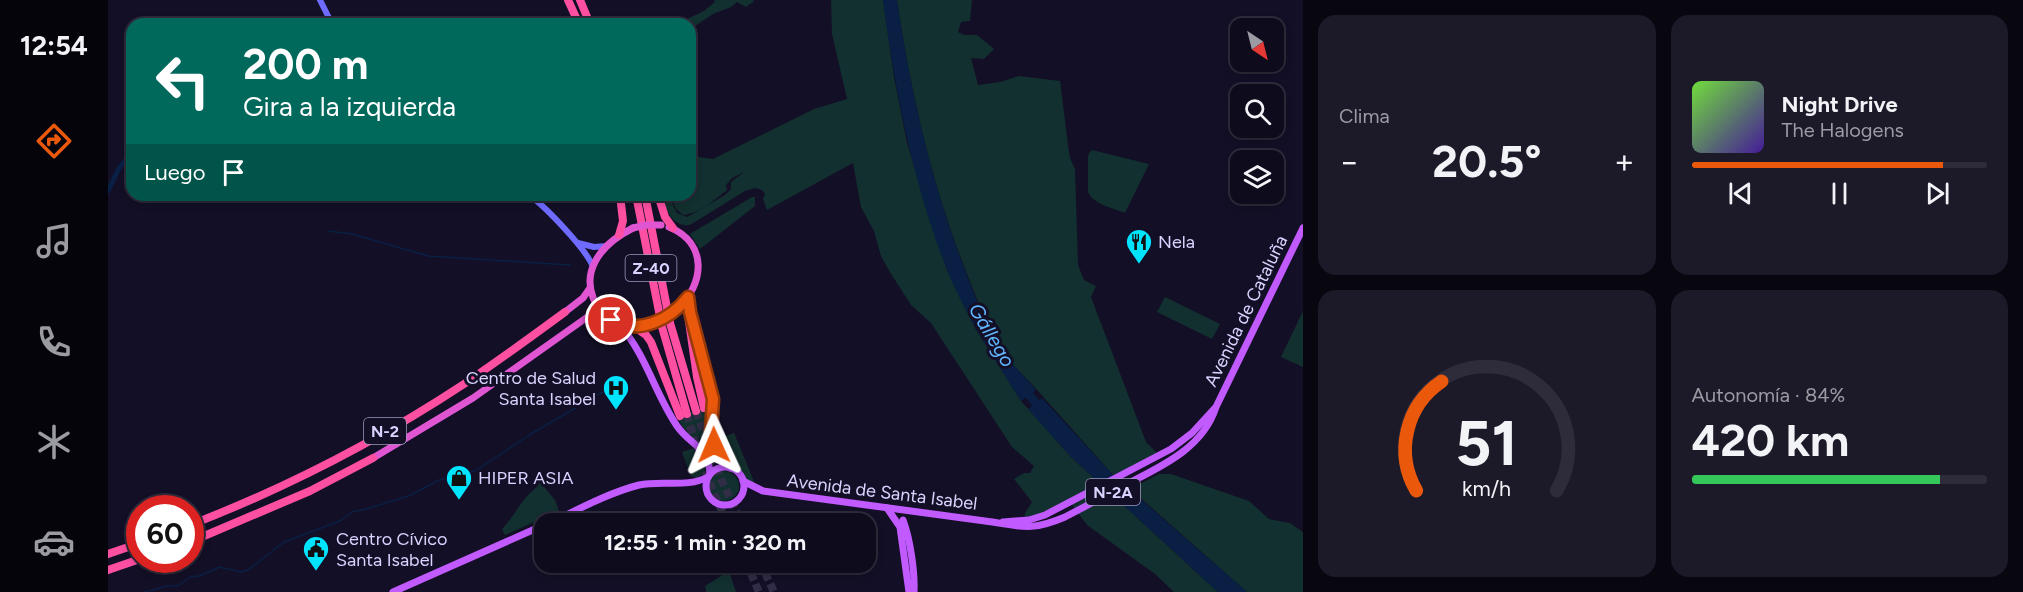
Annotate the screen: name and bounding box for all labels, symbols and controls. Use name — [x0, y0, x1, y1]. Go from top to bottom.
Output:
north arrow — [1230, 18, 1284, 72]
map controls — [1230, 18, 1284, 204]
text: 12:54 — [20, 29, 88, 62]
text: 200 m — [243, 39, 368, 90]
icon: left — [144, 42, 222, 120]
button: search — [1230, 84, 1284, 138]
text: Gira a la izquierda — [243, 90, 456, 123]
text: Night Drive — [1782, 91, 1898, 118]
text: Clima — [1339, 104, 1390, 128]
text: The Halogens — [1782, 118, 1904, 142]
icon: directions — [33, 120, 75, 162]
text: 20.5° — [1432, 134, 1542, 188]
text: − — [1339, 142, 1360, 181]
text: + — [1614, 142, 1635, 181]
button: layers — [1230, 150, 1284, 204]
icon: arrive — [217, 156, 250, 189]
text: Luego — [144, 159, 205, 186]
icon: previous — [1724, 177, 1757, 210]
icon: pause — [1823, 177, 1856, 210]
icon: next — [1921, 177, 1954, 210]
icon: music — [33, 220, 75, 262]
restaurant icon: Nela — [1124, 227, 1154, 265]
place label: Nela — [1158, 231, 1195, 253]
street label: Avenida de Cataluña — [1200, 232, 1292, 390]
road number: Z-40 — [626, 255, 676, 281]
pin — [585, 294, 636, 345]
water label: Gállego — [964, 299, 1021, 372]
icon: arrive — [594, 303, 627, 336]
icon: phone — [33, 321, 75, 363]
place label: Centro de Salud Santa Isabel — [466, 367, 596, 410]
hospital icon: Centro de Salud Santa Isabel — [601, 373, 631, 411]
text: Autonomía · 84% — [1692, 383, 1845, 407]
text: 51 — [1455, 406, 1518, 481]
position arrow — [682, 413, 746, 477]
text: 420 km — [1692, 413, 1849, 467]
road number: N-2 — [364, 418, 406, 444]
icon: climate — [33, 421, 75, 463]
shop icon: HIPER ASIA — [444, 463, 474, 501]
place label: HIPER ASIA — [478, 467, 574, 489]
street label: Avenida de Santa Isabel — [786, 469, 978, 515]
text: km/h — [1462, 476, 1511, 501]
road number: N-2A — [1086, 479, 1140, 505]
speed limit sign: 60 — [126, 495, 204, 573]
icon: car — [33, 521, 75, 563]
place label: Centro Cívico Santa Isabel — [336, 528, 448, 571]
text: 12:55 · 1 min · 320 m — [604, 529, 806, 556]
public building icon: Centro Cívico Santa Isabel — [301, 534, 331, 572]

